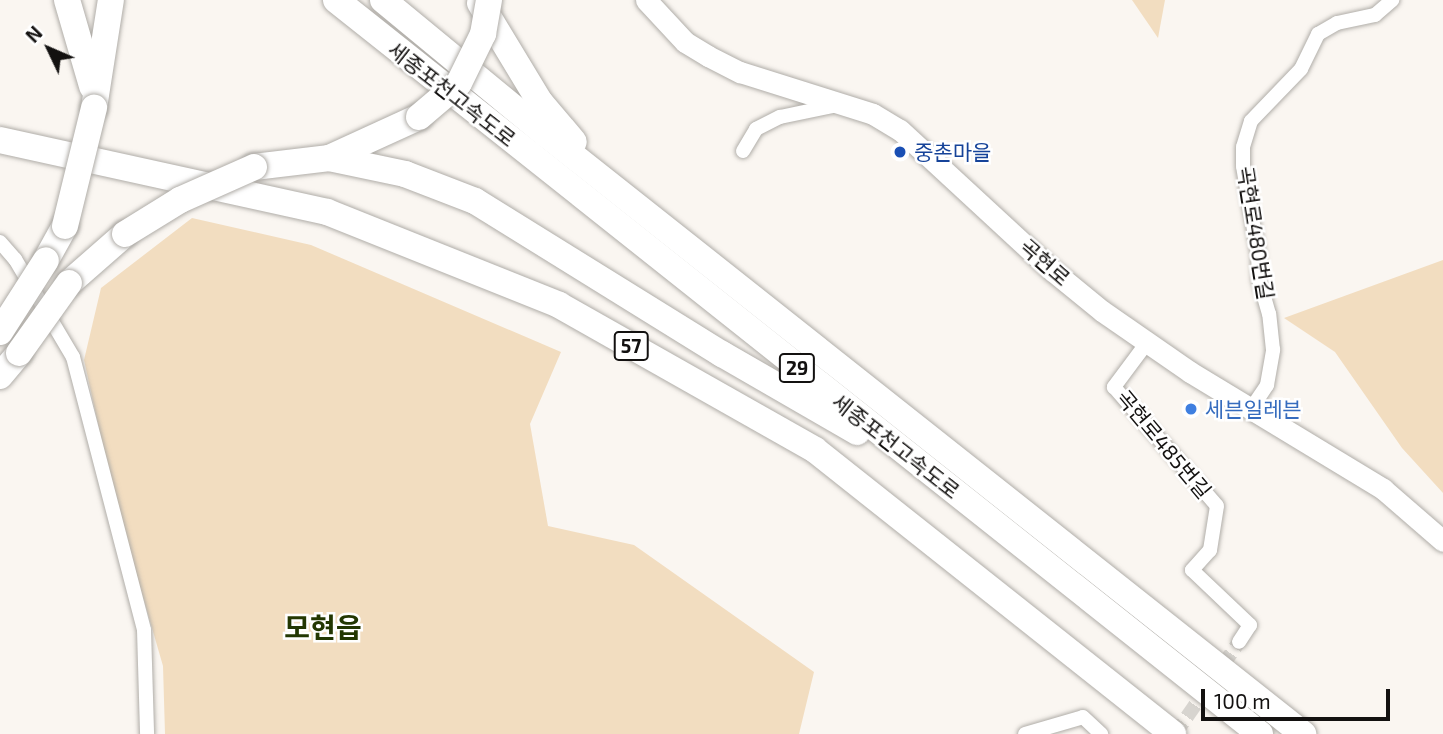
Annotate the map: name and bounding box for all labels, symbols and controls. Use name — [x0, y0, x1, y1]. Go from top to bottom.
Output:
north arrow — [14, 14, 84, 84]
text: N — [20, 21, 47, 47]
street label: 세종포천고속도로 — [383, 36, 521, 152]
place label: 중촌마을 — [914, 139, 991, 165]
marker: 중촌마을 — [892, 144, 908, 160]
street label: 곡현로480번길 — [1233, 164, 1279, 302]
street label: 곡현로 — [1015, 233, 1075, 291]
road number: 57 — [614, 330, 648, 362]
road number: 29 — [778, 352, 816, 384]
street label: 곡현로485번길 — [1111, 385, 1217, 503]
street label: 세종포천고속도로 — [827, 388, 965, 504]
place label: 세븐일레븐 — [1205, 396, 1302, 422]
marker: 세븐일레븐 — [1183, 401, 1199, 417]
district label: 모현읍 — [284, 610, 362, 644]
scale bar — [1205, 674, 1394, 718]
text: 100 m — [1214, 688, 1271, 713]

